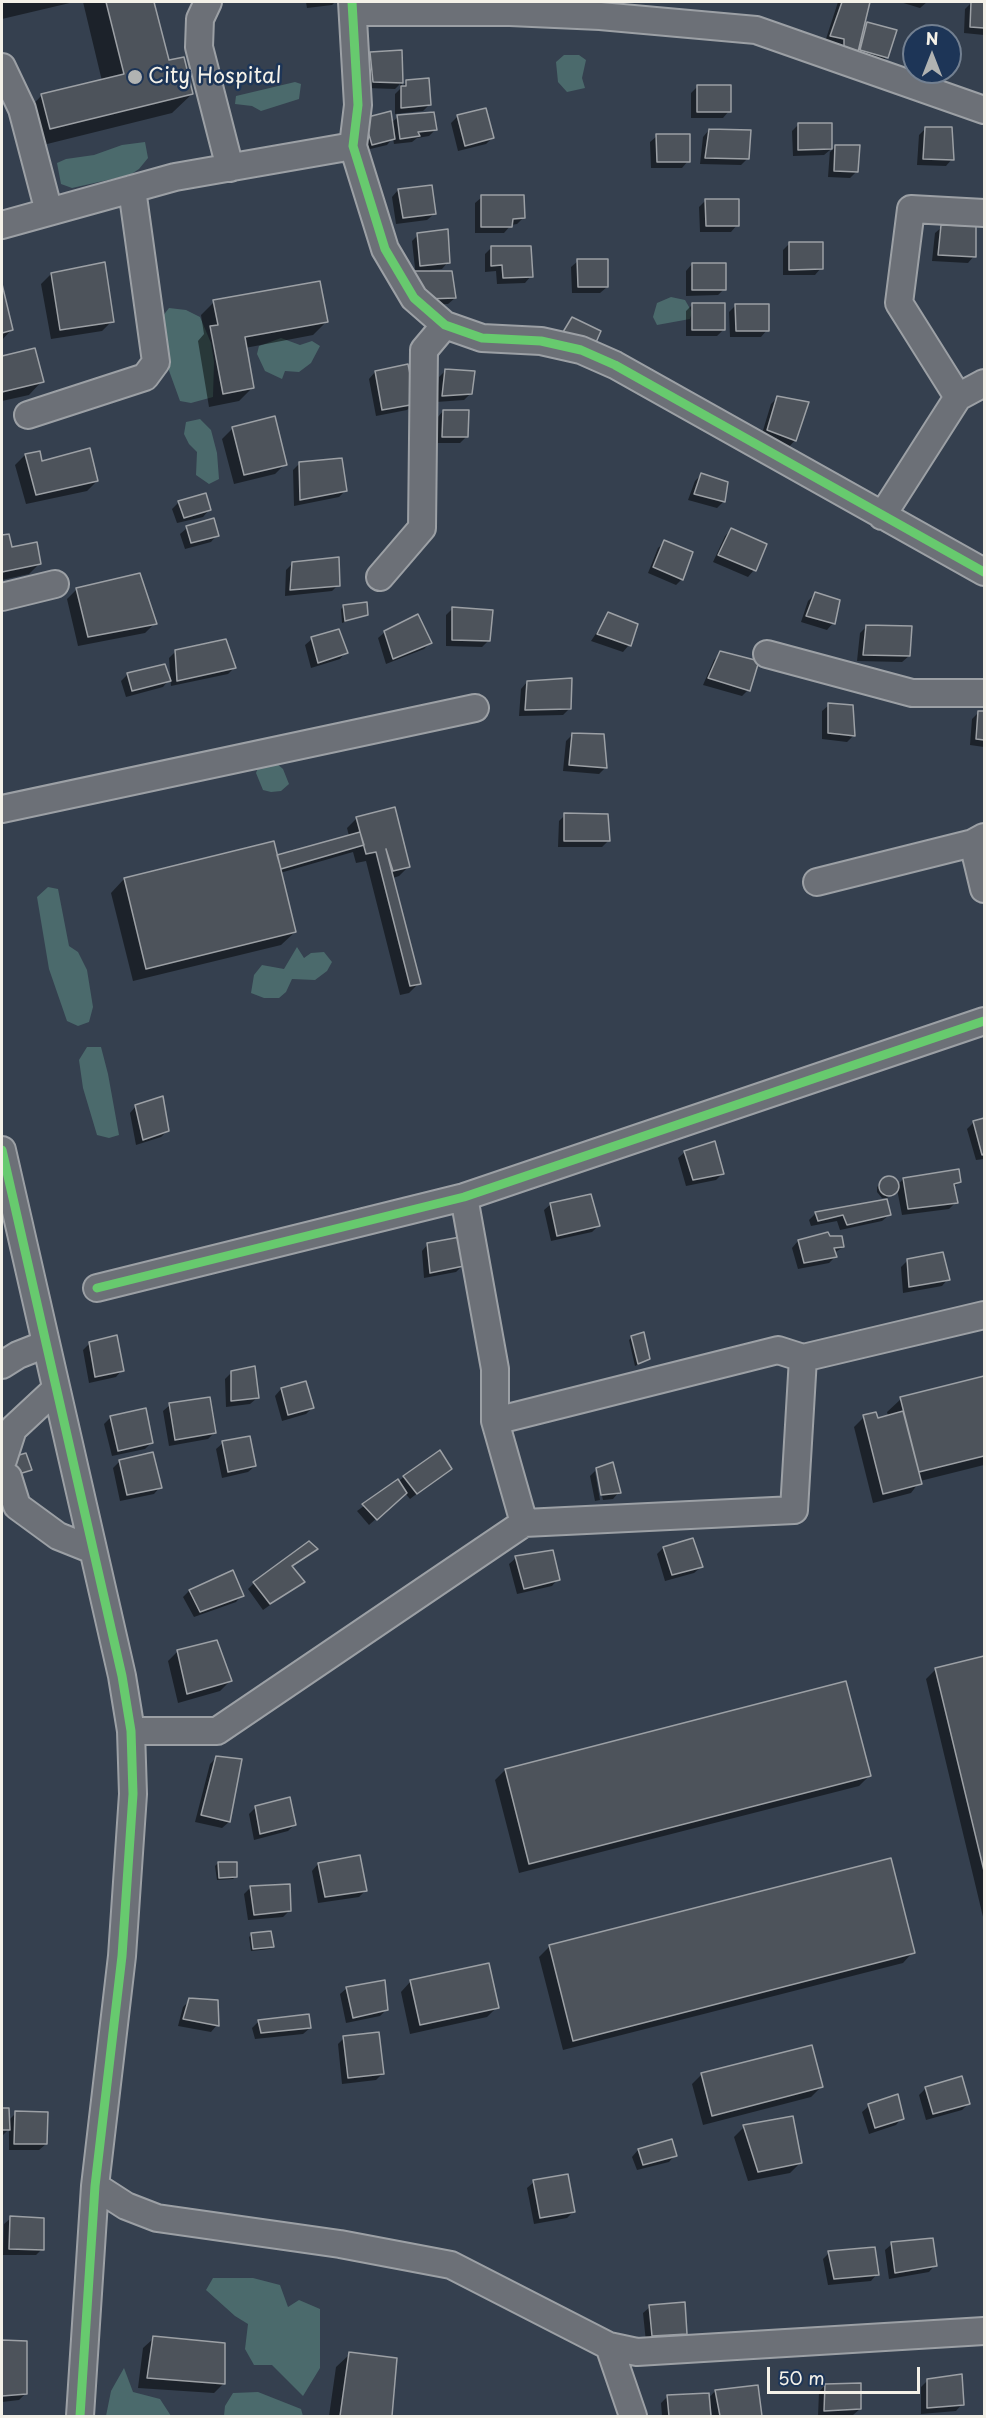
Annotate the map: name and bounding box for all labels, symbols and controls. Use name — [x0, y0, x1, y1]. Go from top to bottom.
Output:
north arrow — [902, 24, 962, 84]
text: N — [926, 26, 938, 50]
place label: City Hospital — [148, 64, 281, 90]
marker: City Hospital — [126, 68, 144, 86]
scale bar — [770, 2355, 923, 2393]
text: 50 m — [778, 2364, 825, 2391]

